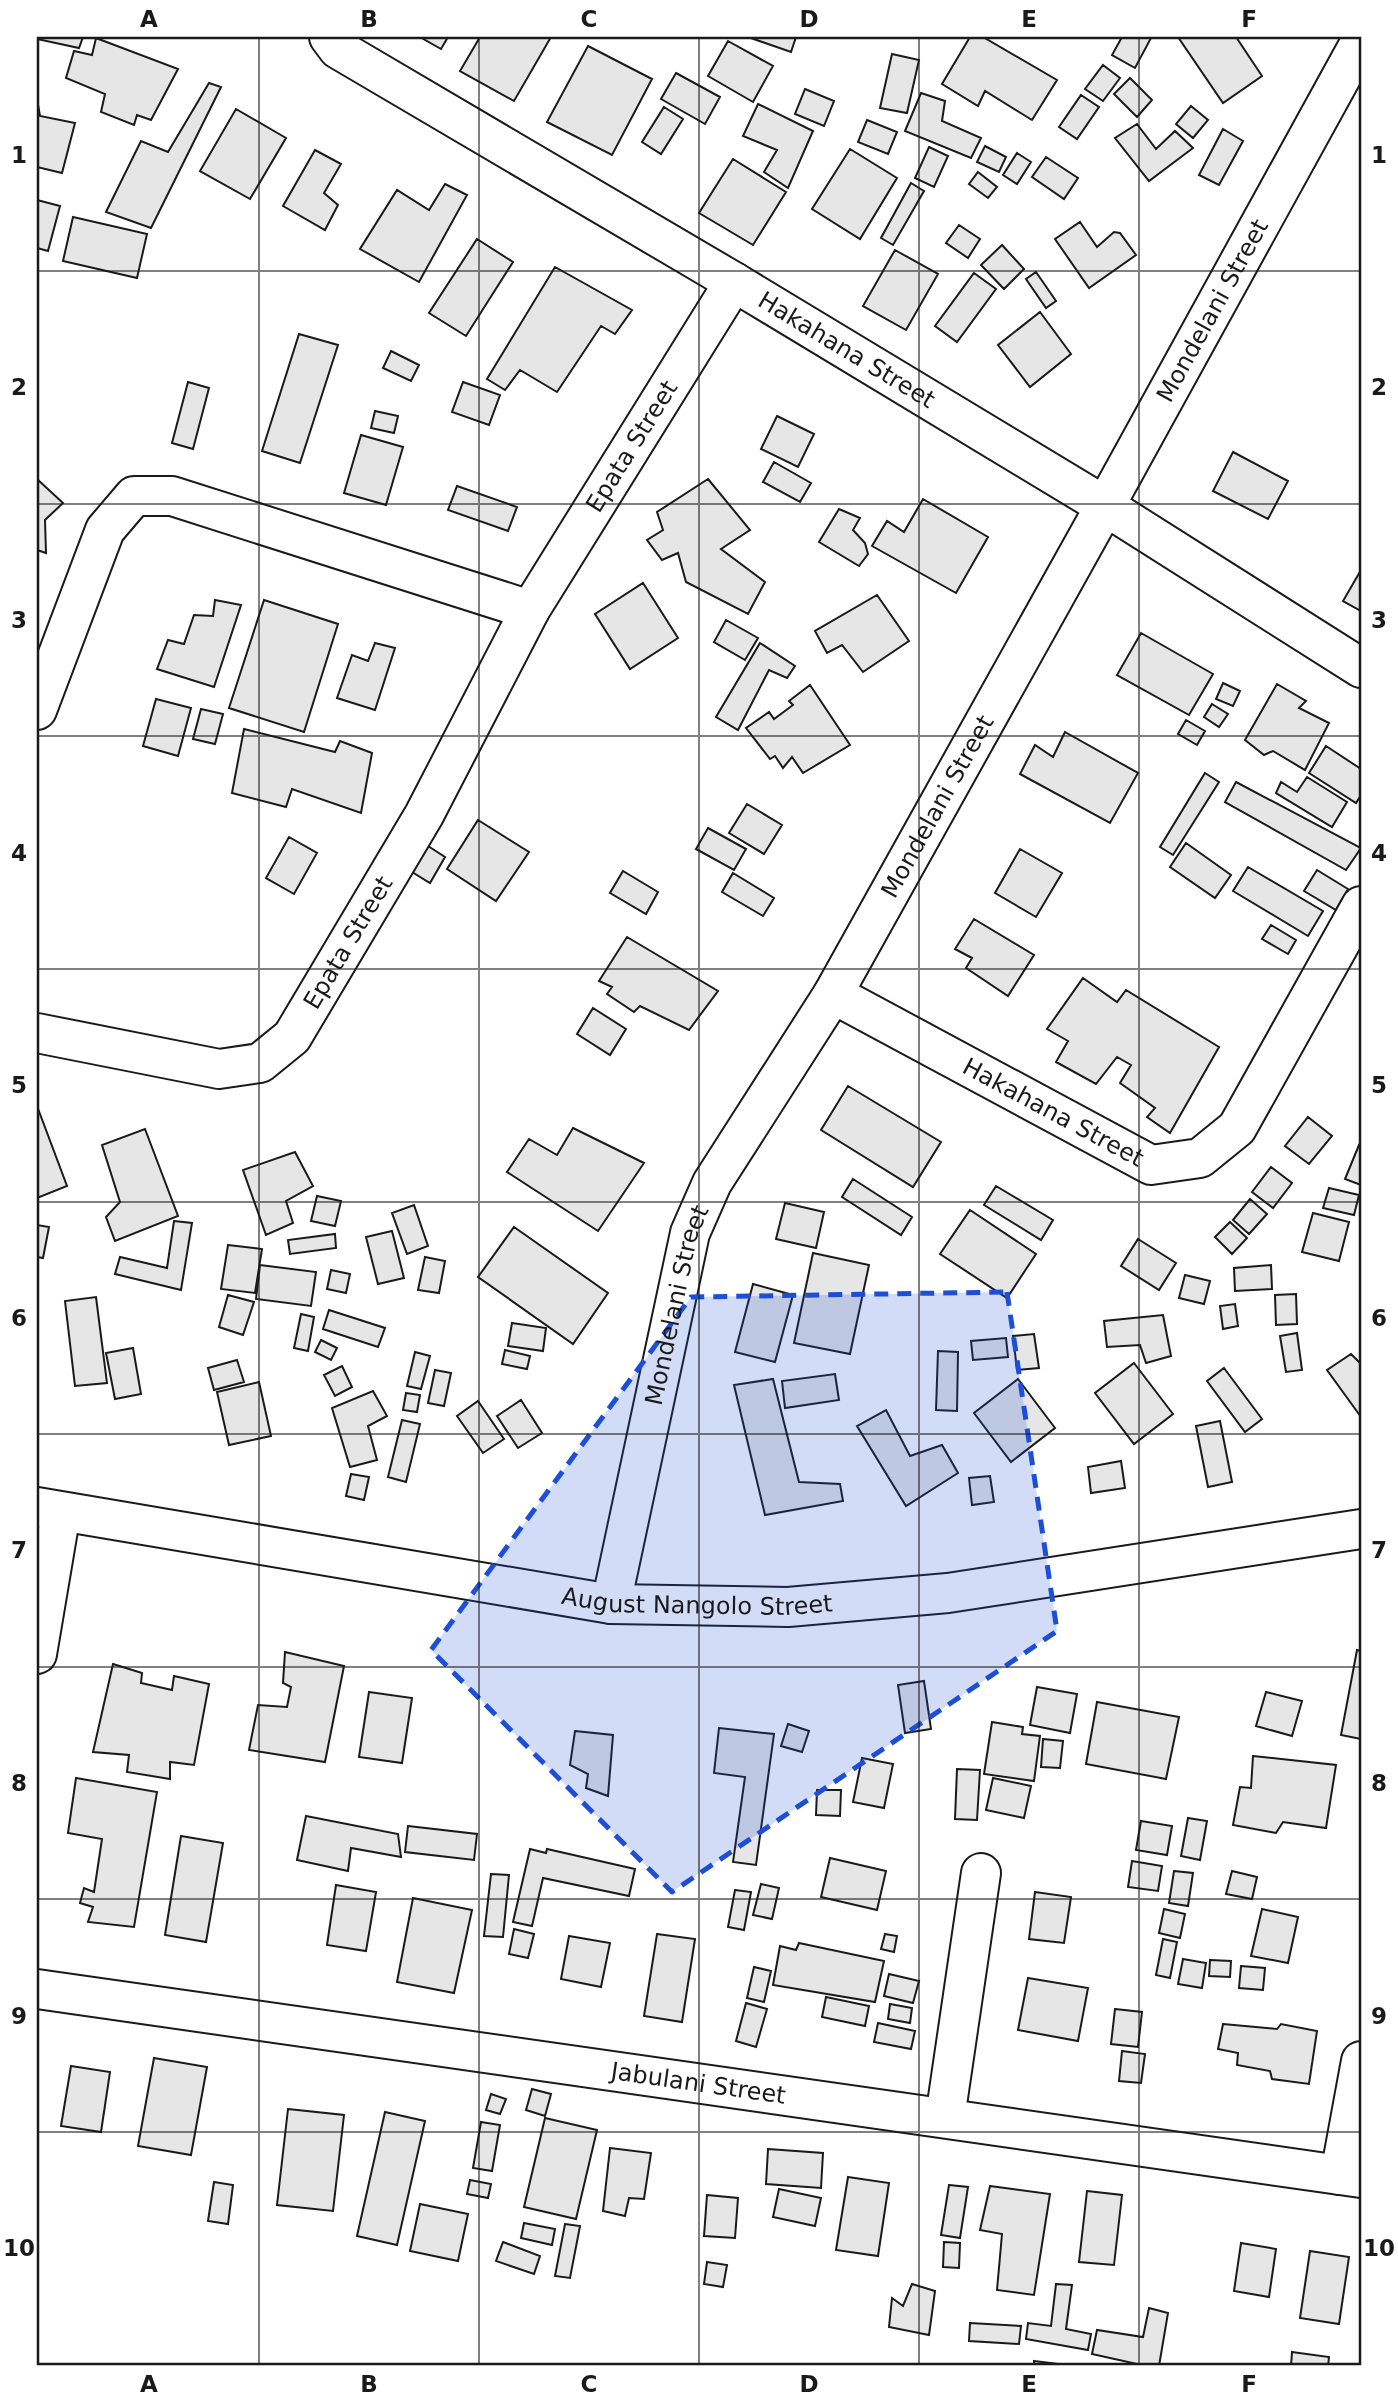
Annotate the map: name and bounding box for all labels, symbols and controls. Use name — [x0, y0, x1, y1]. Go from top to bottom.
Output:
text: A — [140, 6, 158, 32]
text: B — [360, 6, 378, 32]
text: C — [581, 6, 597, 32]
text: D — [799, 6, 819, 32]
text: E — [1021, 6, 1037, 32]
text: F — [1241, 6, 1257, 32]
text: 1 — [11, 142, 27, 168]
text: 1 — [1371, 142, 1387, 168]
street label: Mondelani Street — [1151, 214, 1274, 407]
street label: Hakahana Street — [753, 286, 940, 414]
text: 2 — [11, 374, 27, 400]
text: 2 — [1371, 374, 1387, 400]
street label: Epata Street — [580, 375, 683, 517]
text: 3 — [11, 607, 27, 633]
text: 3 — [1371, 607, 1387, 633]
street label: Mondelani Street — [875, 710, 1000, 903]
text: 4 — [11, 840, 27, 866]
text: 4 — [1371, 840, 1387, 866]
street label: Epata Street — [298, 871, 398, 1014]
street label: Hakahana Street — [958, 1052, 1149, 1172]
text: 5 — [11, 1072, 27, 1098]
text: 5 — [1371, 1072, 1387, 1098]
street label: Mondelani Street — [640, 1201, 714, 1408]
text: 6 — [11, 1305, 27, 1331]
text: 6 — [1371, 1305, 1387, 1331]
text: 7 — [11, 1537, 27, 1563]
text: 7 — [1371, 1537, 1387, 1563]
street label: August Nangolo Street — [560, 1582, 834, 1621]
text: 8 — [11, 1770, 27, 1796]
text: 8 — [1371, 1770, 1387, 1796]
text: 9 — [11, 2003, 27, 2029]
text: 9 — [1371, 2003, 1387, 2029]
street label: Jabulani Street — [607, 2057, 787, 2110]
text: 10 — [3, 2235, 35, 2261]
text: 10 — [1363, 2235, 1395, 2261]
text: A — [140, 2371, 158, 2397]
text: B — [360, 2371, 378, 2397]
text: C — [581, 2371, 597, 2397]
text: D — [799, 2371, 819, 2397]
text: E — [1021, 2371, 1037, 2397]
text: F — [1241, 2371, 1257, 2397]

